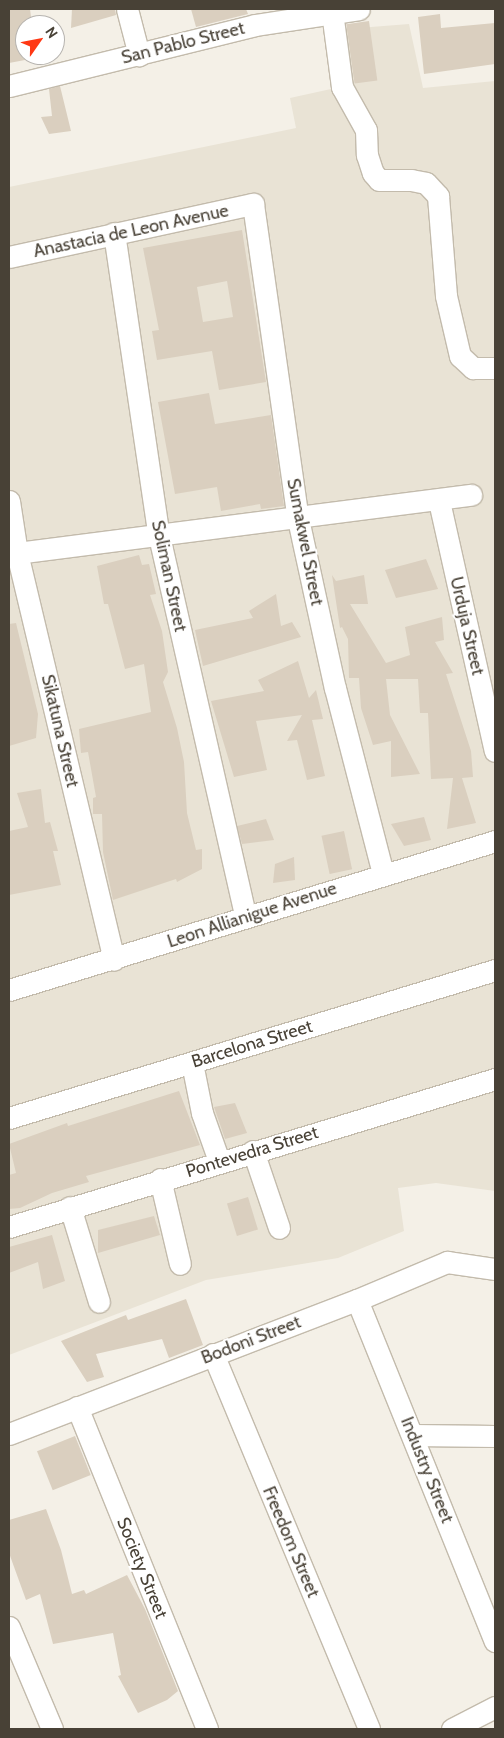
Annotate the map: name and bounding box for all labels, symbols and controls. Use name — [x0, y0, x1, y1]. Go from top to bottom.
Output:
north arrow — [15, 15, 65, 65]
street label: San Pablo Street — [119, 17, 247, 69]
text: N — [41, 23, 62, 41]
street label: Anastacia de Leon Avenue — [31, 200, 231, 262]
street label: Sumakwel Street — [282, 477, 328, 607]
street label: Soliman Street — [147, 518, 191, 634]
street label: Urduja Street — [445, 575, 489, 677]
street label: Sikatuna Street — [37, 672, 83, 790]
street label: Leon Allianigue Avenue — [165, 877, 339, 953]
street label: Barcelona Street — [189, 1015, 315, 1073]
street label: Pontevedra Street — [183, 1122, 321, 1182]
street label: Bodoni Street — [198, 1311, 304, 1369]
street label: Industry Street — [396, 1414, 458, 1526]
street label: Freedom Street — [258, 1483, 324, 1601]
street label: Society Street — [112, 1514, 172, 1622]

